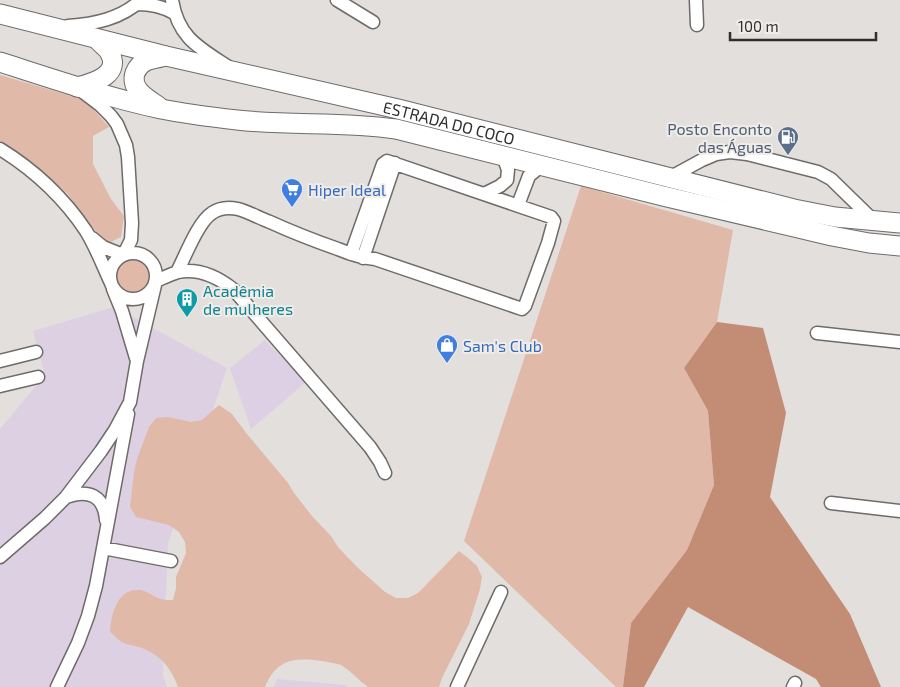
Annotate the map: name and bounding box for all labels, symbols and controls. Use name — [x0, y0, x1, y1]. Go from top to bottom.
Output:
scale bar — [730, 10, 876, 42]
text: 100 m — [738, 17, 779, 35]
street label: ESTRADA DO COCO — [382, 96, 517, 148]
place label: Posto Enconto das Águas — [667, 119, 772, 156]
fuel station icon: Posto Enconto das Águas — [776, 125, 800, 156]
supermarket icon: Hiper Ideal — [280, 177, 304, 208]
place label: Hiper Ideal — [308, 180, 386, 199]
place label: Acadêmia de mulheres — [203, 281, 293, 318]
building icon: Acadêmia de mulheres — [175, 287, 199, 318]
shop icon: Sam's Club — [435, 333, 459, 364]
place label: Sam's Club — [463, 336, 542, 355]

